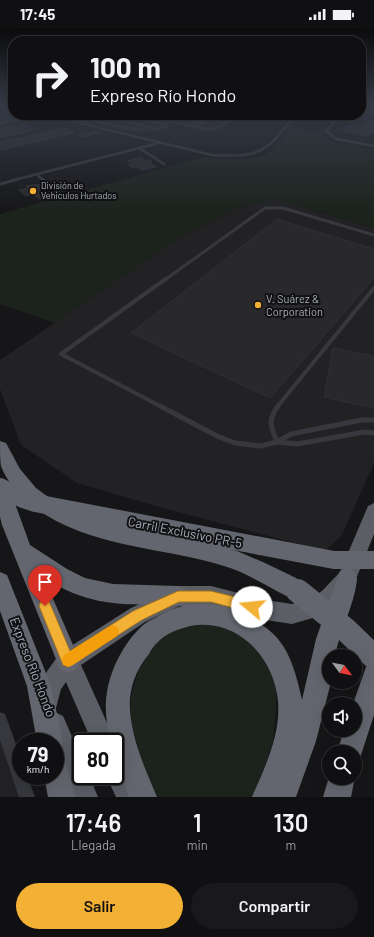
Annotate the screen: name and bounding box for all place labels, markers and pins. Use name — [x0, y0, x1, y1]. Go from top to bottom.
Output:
place label: División de Vehiculos Hurtados — [41, 180, 117, 201]
marker: División de Vehiculos Hurtados — [28, 186, 38, 196]
place label: V. Suárez & Corporation — [266, 292, 323, 318]
marker: V. Suárez & Corporation — [253, 300, 263, 310]
pin — [28, 565, 62, 606]

